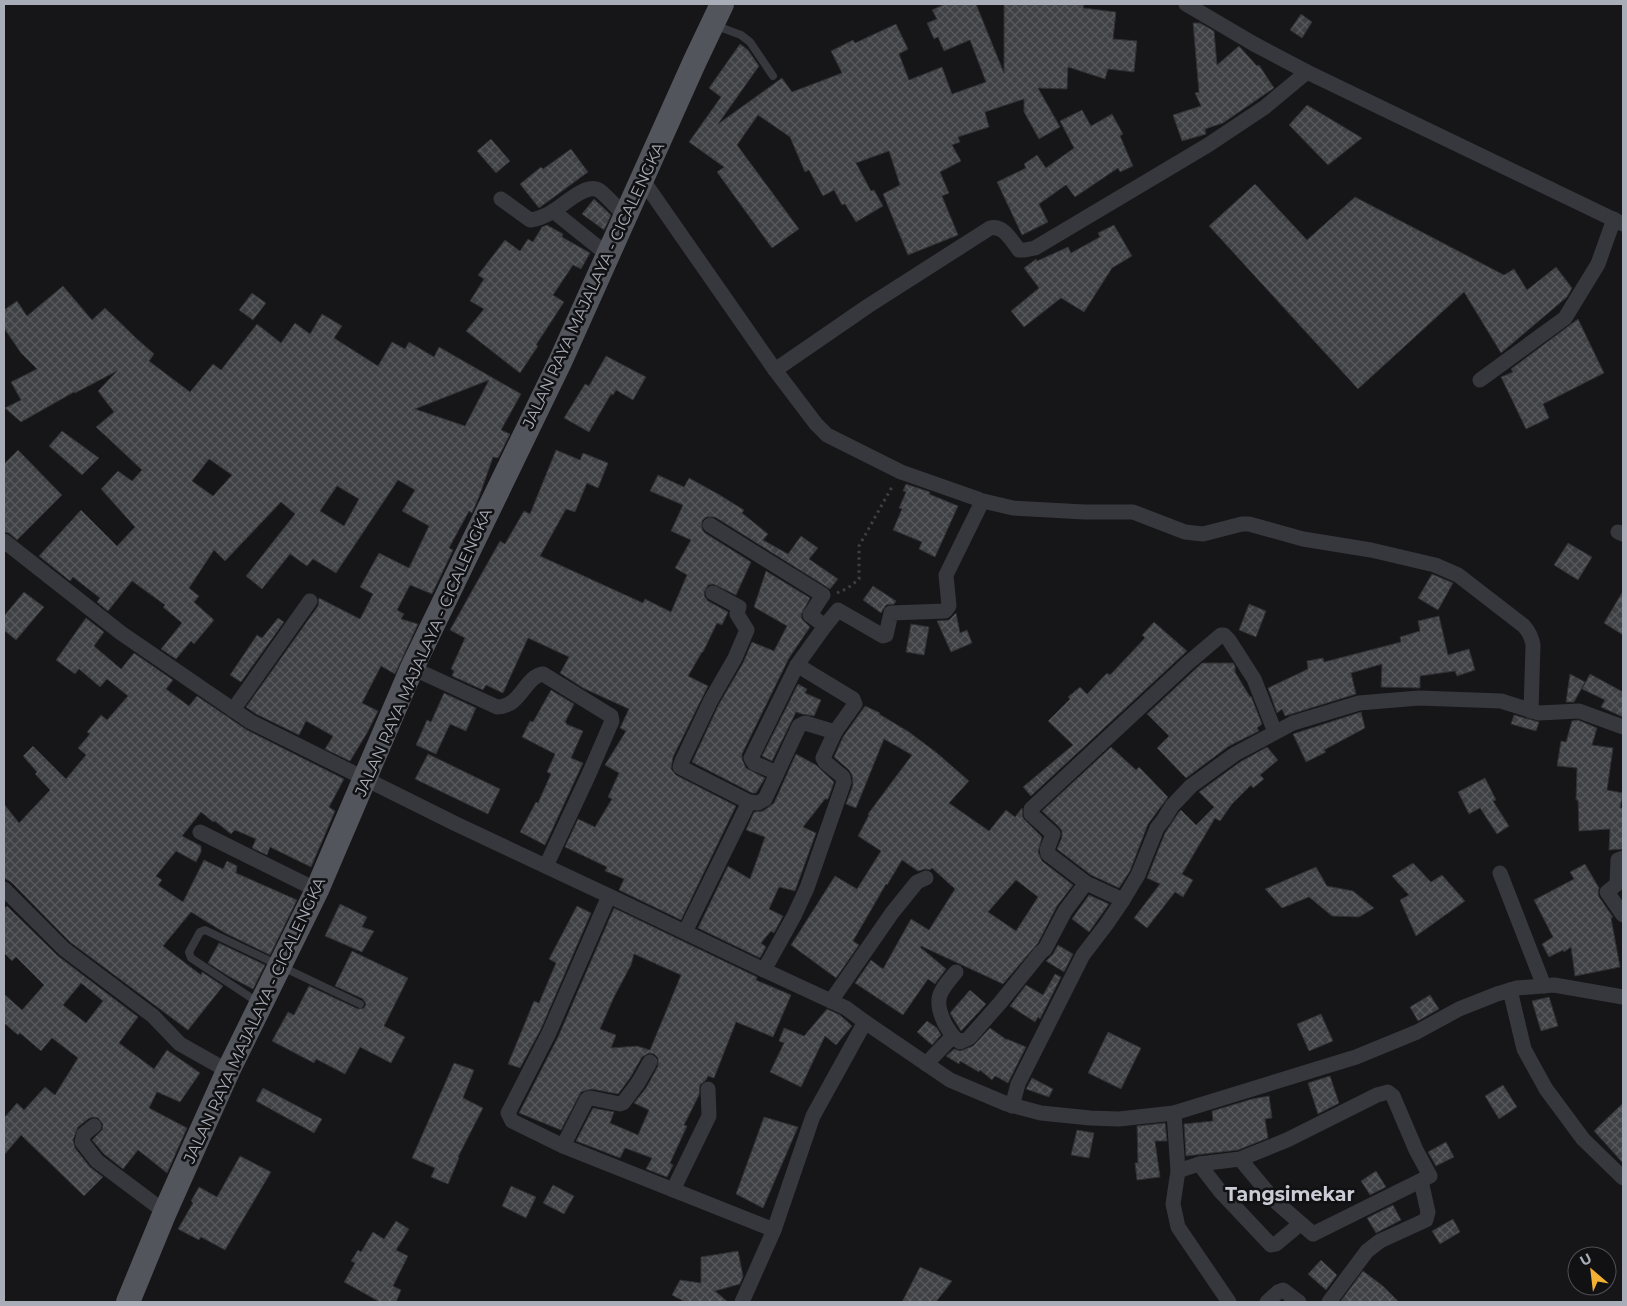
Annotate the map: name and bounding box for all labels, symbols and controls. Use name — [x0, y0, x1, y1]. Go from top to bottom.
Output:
street label: JALAN RAYA MAJALAYA - CICALENGKA — [518, 139, 668, 432]
street label: JALAN RAYA MAJALAYA - CICALENGKA — [351, 505, 496, 800]
street label: JALAN RAYA MAJALAYA - CICALENGKA — [179, 874, 329, 1167]
district label: Tangsimekar — [1225, 1183, 1355, 1206]
north arrow — [1567, 1246, 1617, 1296]
text: U — [1577, 1249, 1595, 1270]

